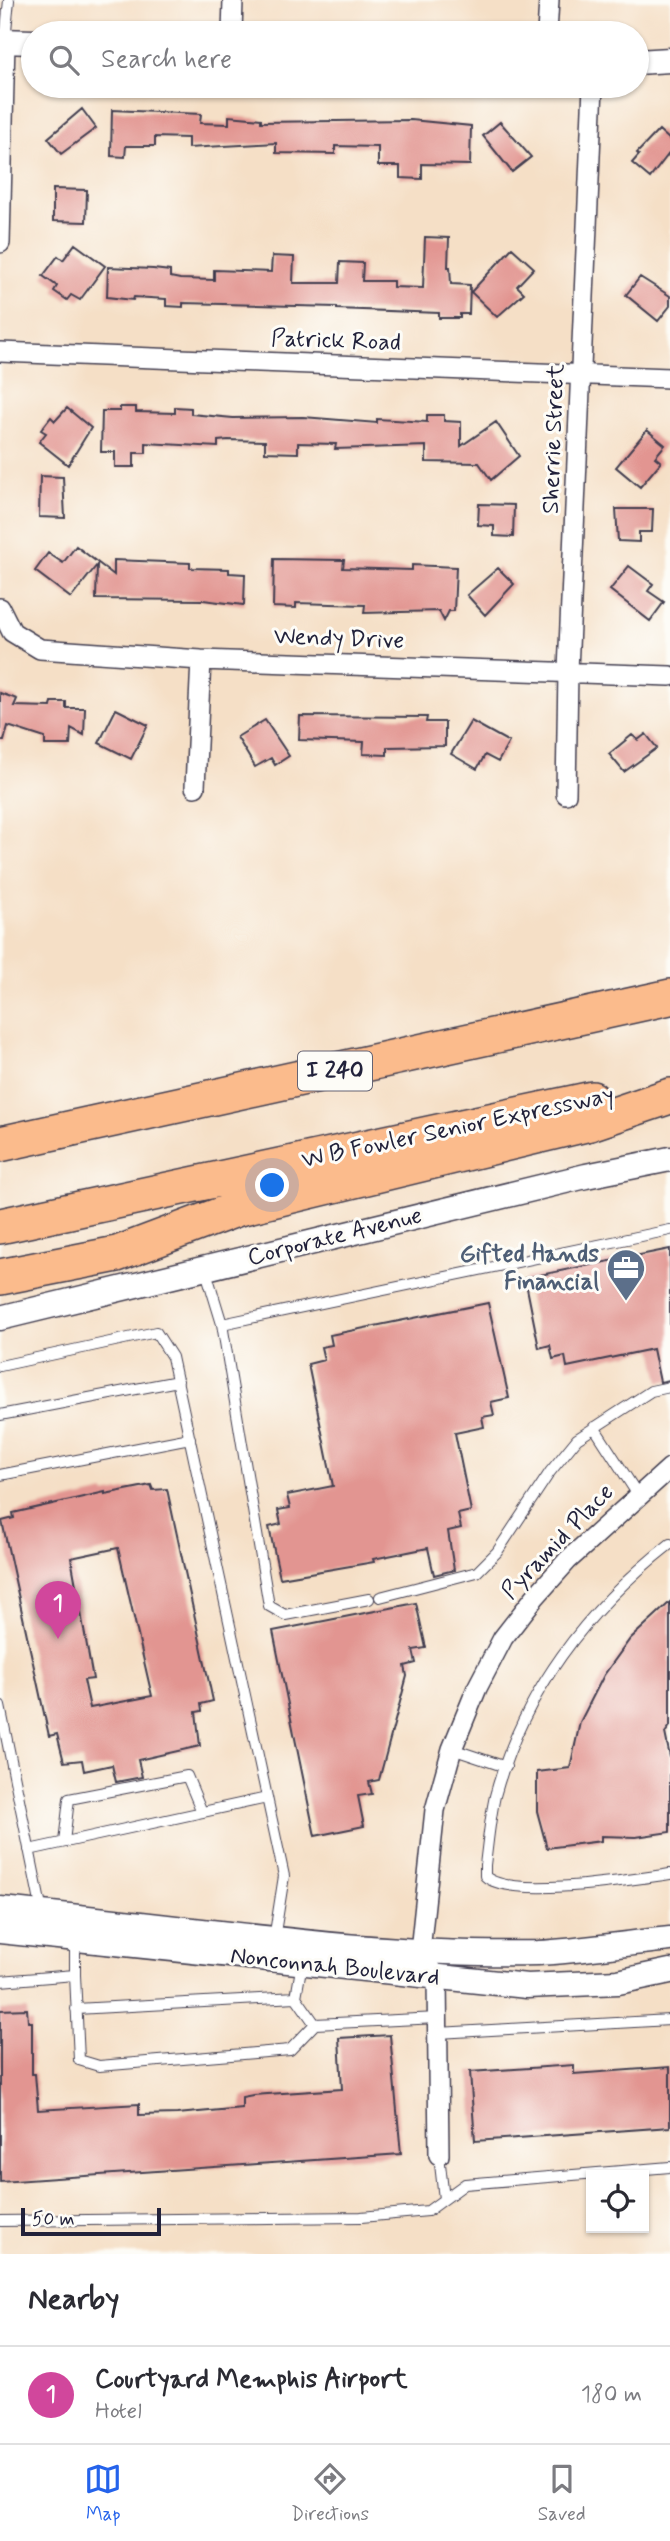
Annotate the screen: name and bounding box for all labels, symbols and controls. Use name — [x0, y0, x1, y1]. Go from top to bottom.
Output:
search box — [21, 21, 649, 98]
icon: search — [45, 41, 83, 79]
text: Search here — [101, 43, 232, 77]
street label: Patrick Road — [271, 323, 401, 359]
street label: Sherrie Street — [536, 363, 572, 515]
street label: Wendy Drive — [273, 621, 405, 657]
road number: I 240 — [298, 1052, 372, 1090]
street label: W B Fowler Senior Expressway — [299, 1080, 617, 1176]
your location — [255, 1168, 289, 1202]
street label: Corporate Avenue — [244, 1200, 426, 1274]
place label: Gifted Hands Financial — [460, 1239, 599, 1298]
office icon: Gifted Hands Financial — [605, 1247, 647, 1302]
street label: Pyramid Place — [495, 1478, 621, 1606]
pin: 1 — [35, 1581, 81, 1639]
street label: Nonconnah Boulevard — [229, 1941, 441, 1993]
map controls — [586, 2170, 649, 2233]
button: locate — [586, 2170, 649, 2233]
scale bar — [21, 2205, 161, 2237]
text: 50 m — [32, 2207, 75, 2232]
text: Nearby — [28, 2280, 119, 2319]
text: Courtyard Memphis Airport — [95, 2363, 408, 2397]
text: 1 — [46, 2380, 56, 2410]
text: 180 m — [581, 2380, 642, 2410]
text: Hotel — [95, 2397, 142, 2427]
tab: Map — [84, 2460, 122, 2527]
tab: Directions — [291, 2460, 369, 2527]
tab: Saved — [538, 2460, 586, 2527]

